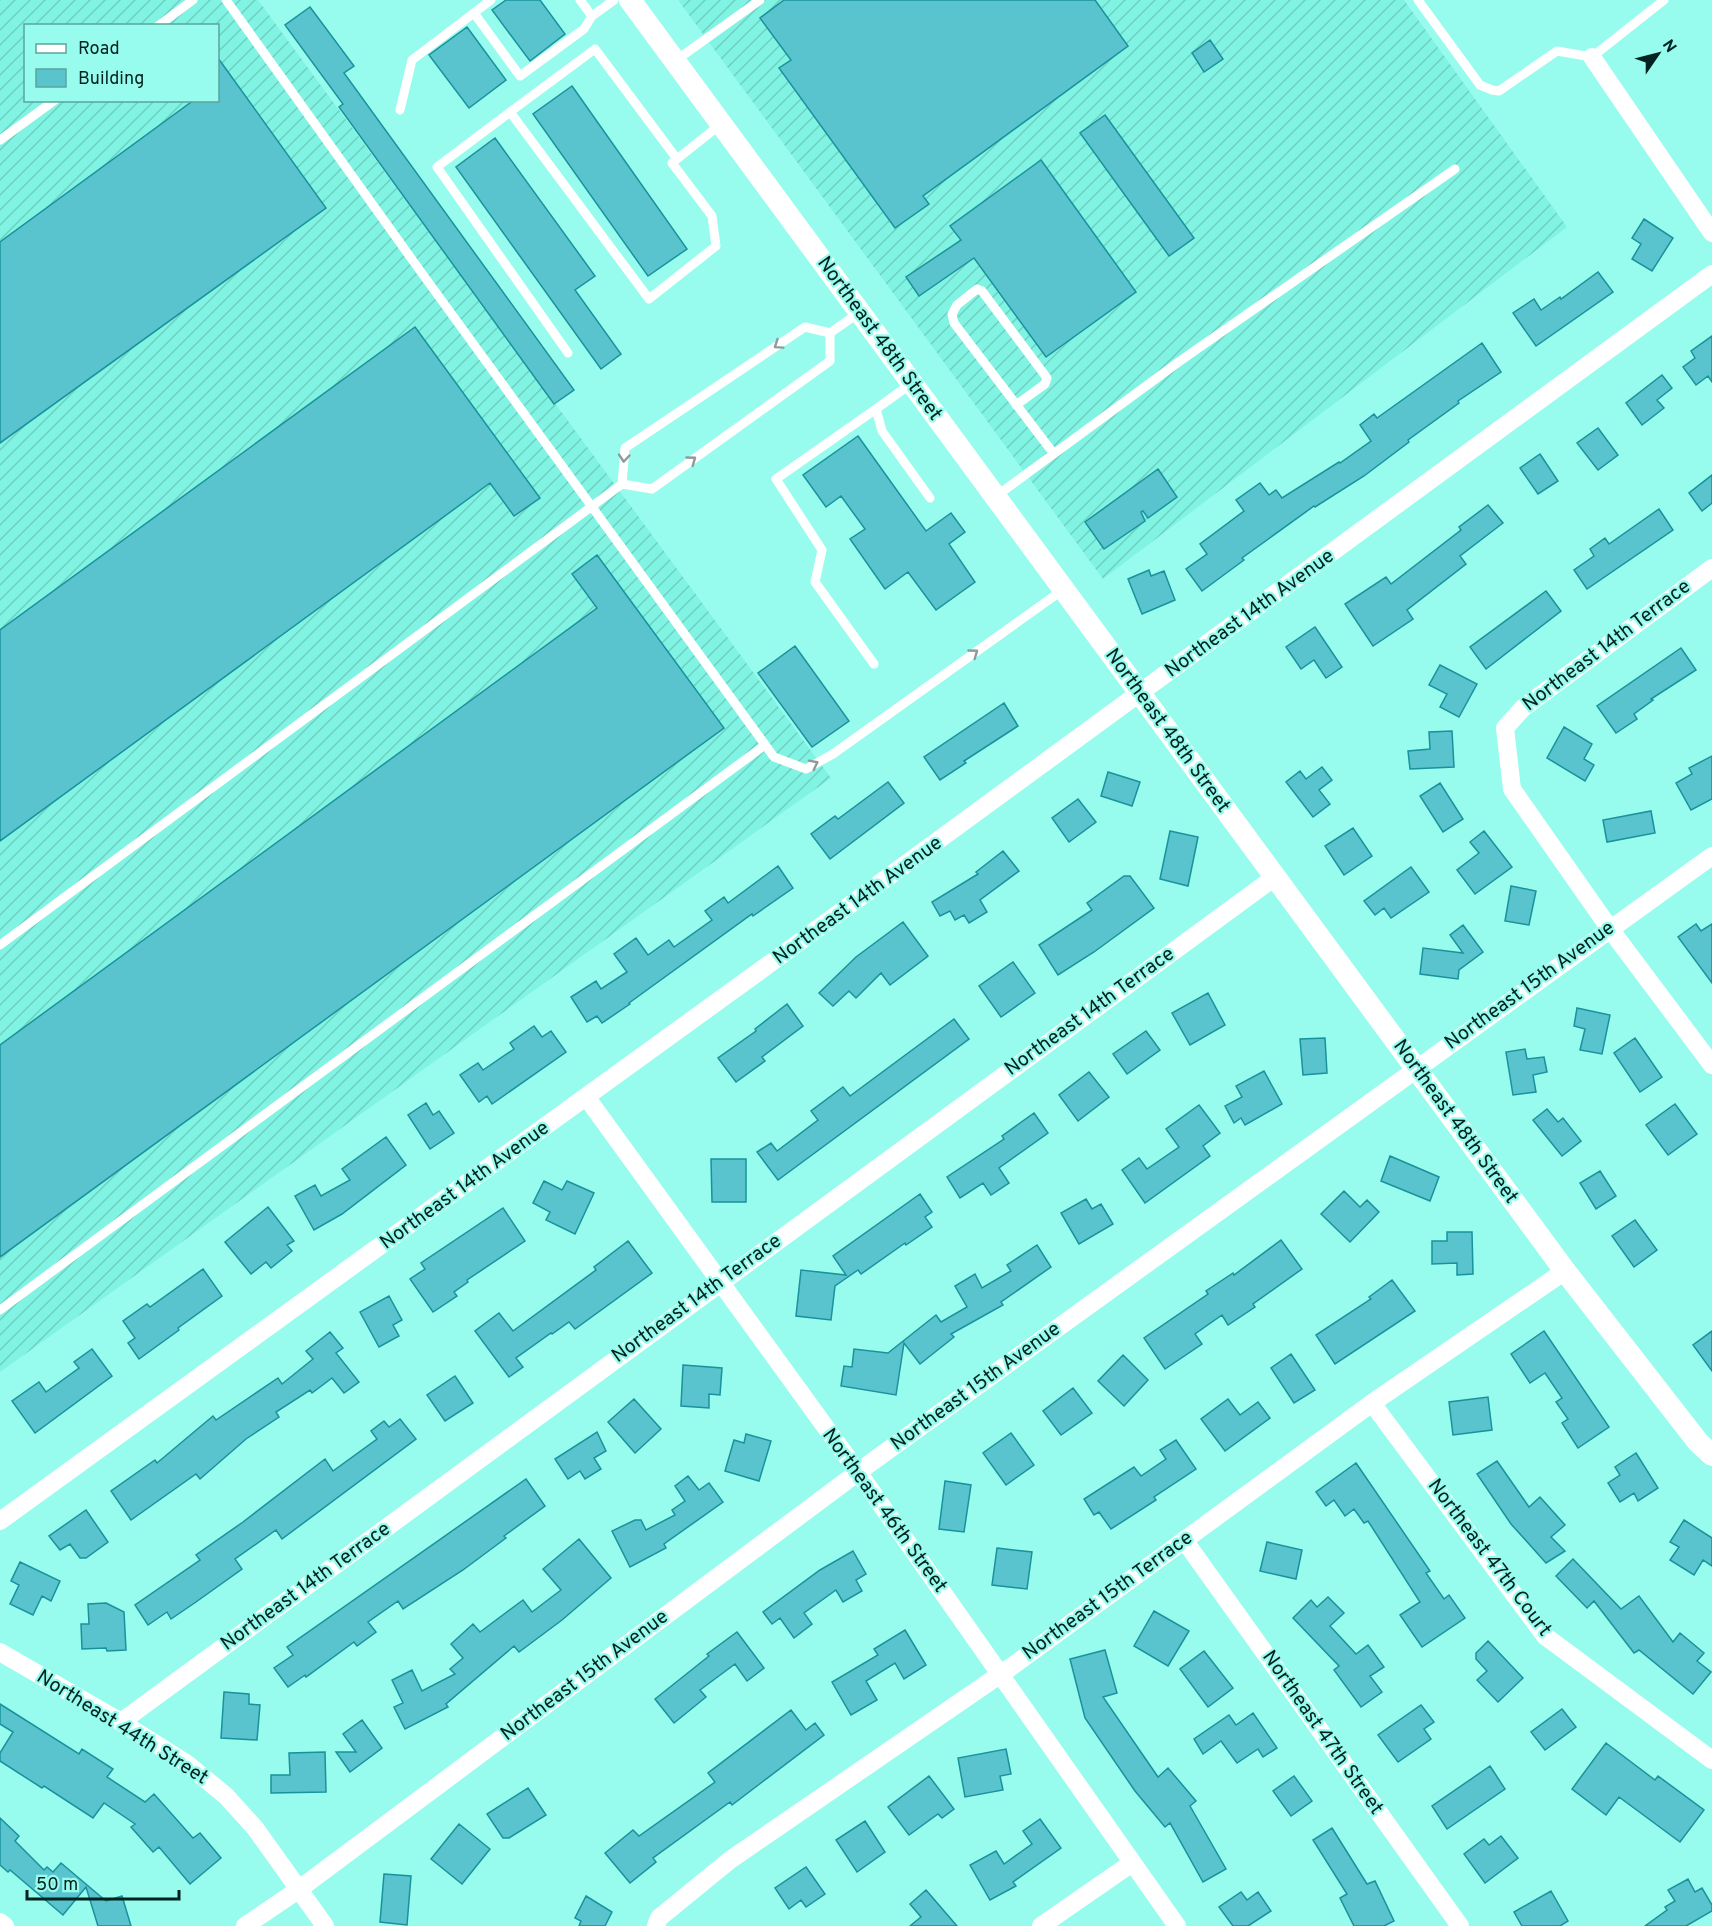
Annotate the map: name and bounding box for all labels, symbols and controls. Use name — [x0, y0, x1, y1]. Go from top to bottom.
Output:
legend — [24, 24, 219, 102]
north arrow — [1628, 24, 1688, 84]
text: N — [1657, 36, 1680, 57]
text: Road — [78, 38, 120, 61]
text: Building — [78, 68, 144, 91]
street label: Northeast 48th Street — [811, 252, 947, 426]
one-way arrow — [774, 338, 785, 349]
one-way arrow — [618, 454, 631, 463]
one-way arrow — [685, 456, 696, 467]
street label: Northeast 14th Avenue — [1160, 544, 1340, 684]
street label: Northeast 14th Terrace — [1518, 574, 1696, 718]
street label: Northeast 48th Street — [1099, 644, 1235, 818]
one-way arrow — [968, 649, 979, 660]
one-way arrow — [808, 760, 819, 771]
street label: Northeast 14th Avenue — [768, 831, 948, 971]
street label: Northeast 15th Avenue — [1440, 916, 1620, 1056]
street label: Northeast 14th Terrace — [1000, 941, 1180, 1083]
street label: Northeast 48th Street — [1387, 1035, 1523, 1209]
street label: Northeast 14th Avenue — [375, 1116, 555, 1256]
street label: Northeast 14th Terrace — [607, 1228, 787, 1370]
street label: Northeast 15th Avenue — [886, 1317, 1066, 1457]
street label: Northeast 46th Street — [816, 1424, 952, 1598]
street label: Northeast 47th Court — [1421, 1474, 1557, 1642]
street label: Northeast 14th Terrace — [216, 1516, 396, 1658]
street label: Northeast 15th Terrace — [1018, 1525, 1198, 1667]
street label: Northeast 15th Avenue — [496, 1604, 674, 1748]
street label: Northeast 47th Street — [1255, 1646, 1389, 1820]
street label: Northeast 44th Street — [31, 1665, 213, 1791]
scale bar — [27, 1863, 178, 1901]
text: 50 m — [36, 1874, 78, 1897]

